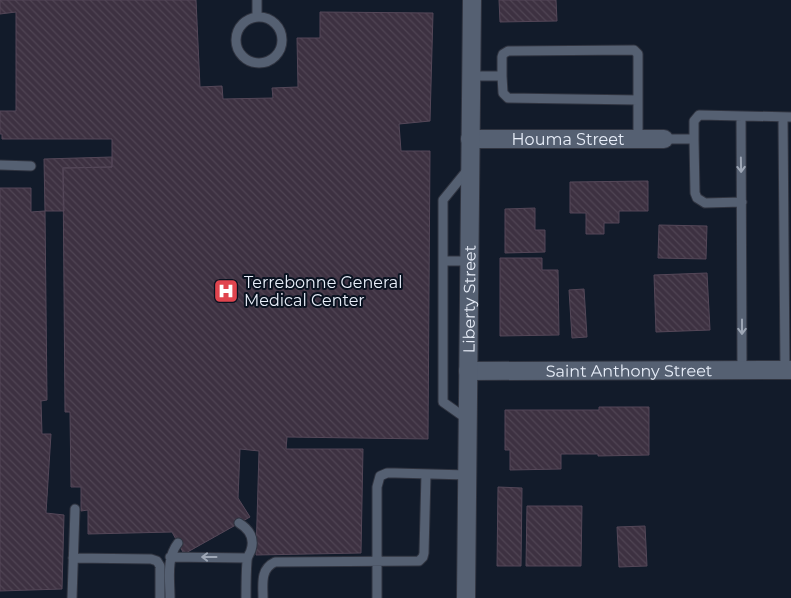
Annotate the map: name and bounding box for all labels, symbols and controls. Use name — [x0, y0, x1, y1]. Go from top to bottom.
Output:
street label: Houma Street — [512, 130, 625, 149]
one-way arrow — [736, 156, 746, 172]
street label: Liberty Street — [459, 244, 480, 353]
place label: Terrebonne General Medical Center — [244, 273, 403, 310]
hospital icon: Terrebonne General Medical Center — [213, 278, 239, 304]
one-way arrow — [737, 318, 747, 335]
street label: Saint Anthony Street — [546, 361, 713, 381]
one-way arrow — [201, 553, 217, 562]

